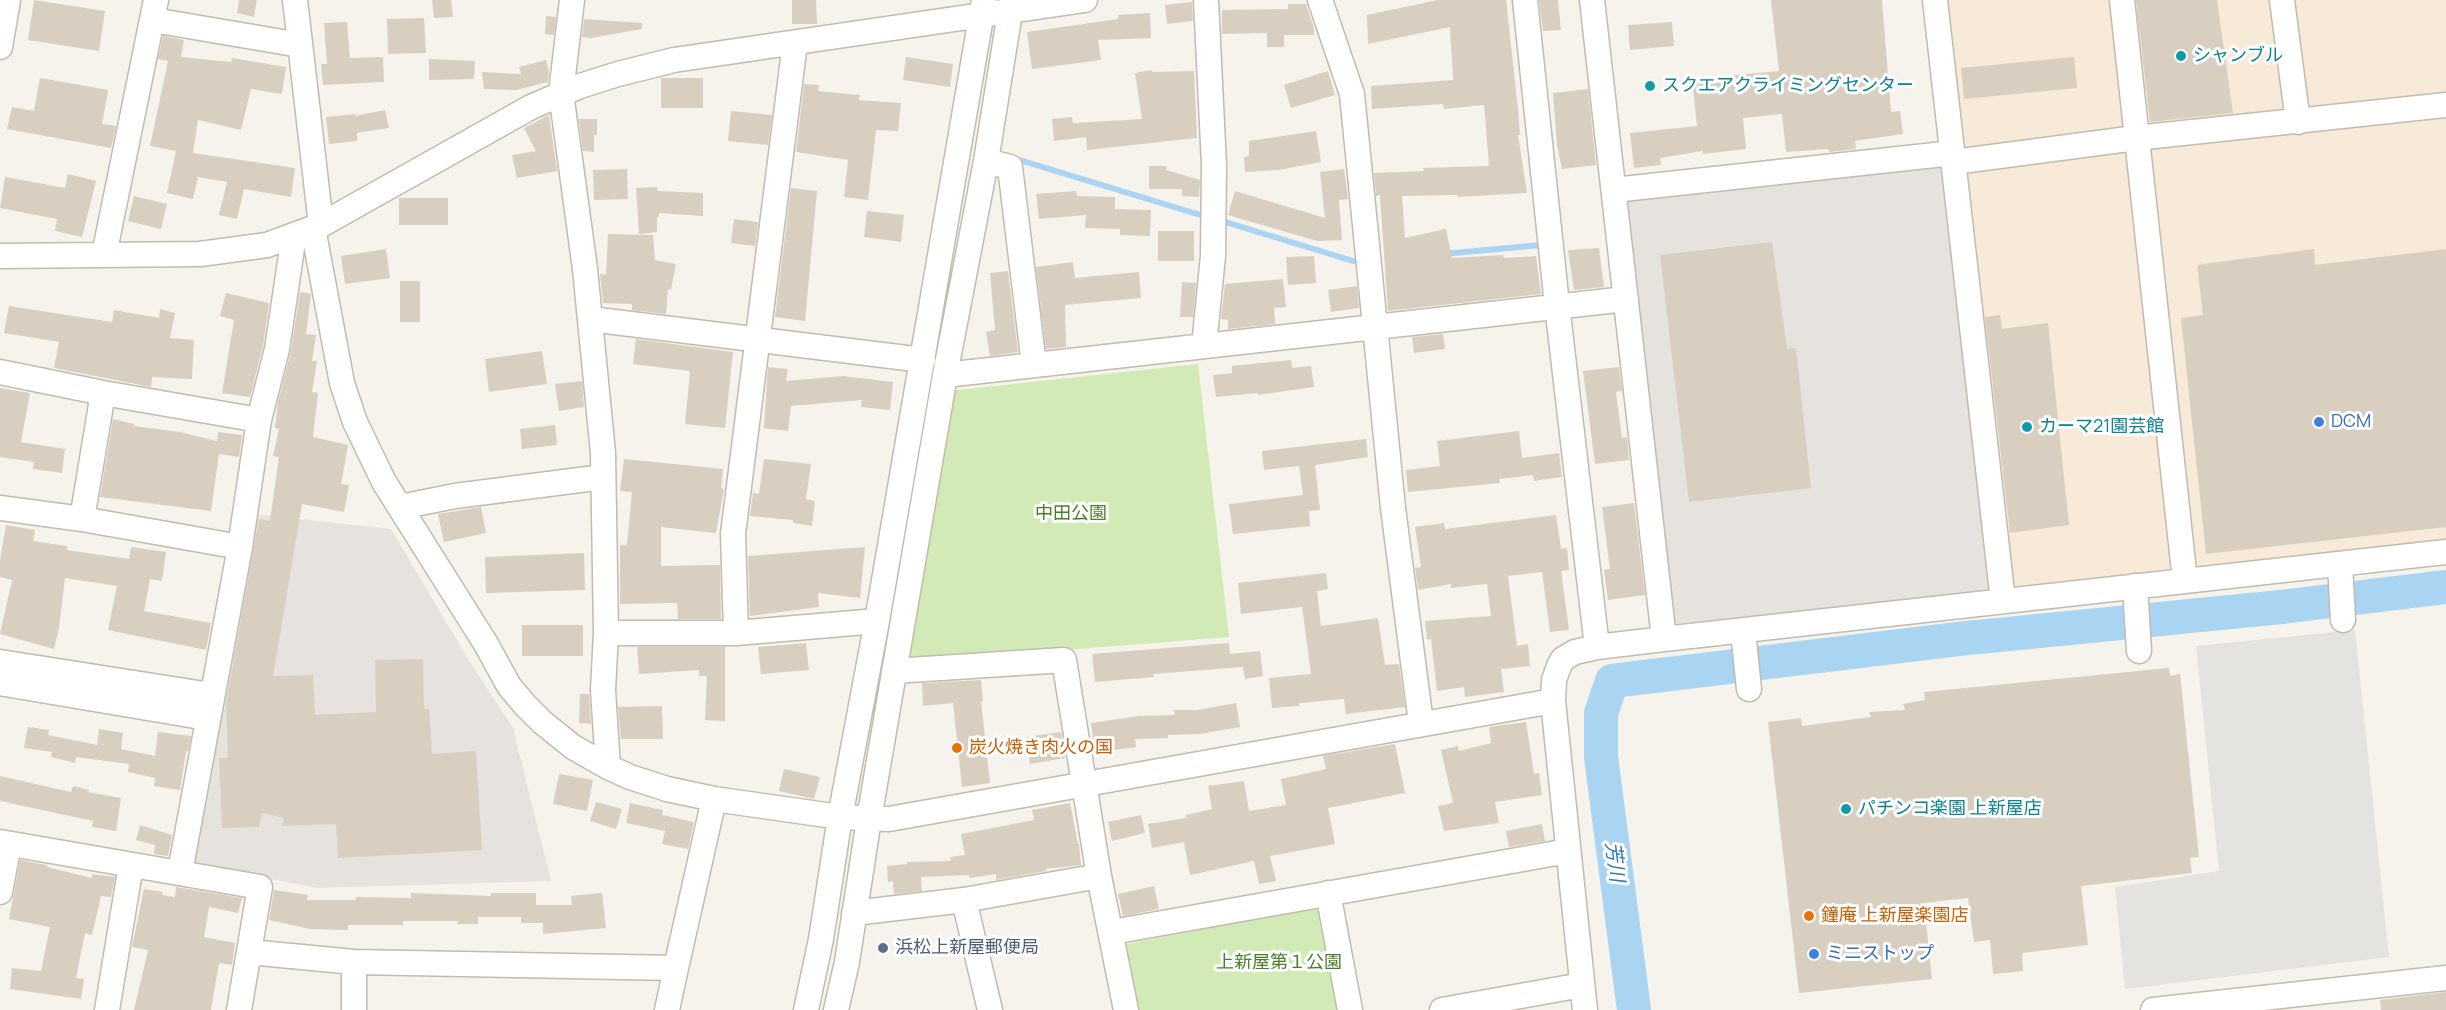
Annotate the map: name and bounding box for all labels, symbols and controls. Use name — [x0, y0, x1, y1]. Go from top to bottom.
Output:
place label: シャンブル — [2193, 45, 2283, 67]
marker: シャンブル — [2174, 49, 2188, 63]
place label: スクエアクライミングセンター — [1662, 75, 1914, 97]
marker: スクエアクライミングセンター — [1643, 79, 1657, 93]
place label: DCM — [2331, 411, 2371, 433]
marker: DCM — [2312, 415, 2326, 429]
place label: カーマ21園芸館 — [2039, 416, 2164, 438]
marker: カーマ21園芸館 — [2020, 420, 2034, 434]
park label: 中田公園 — [1035, 503, 1107, 525]
place label: 炭火焼き肉火の国 — [969, 737, 1113, 759]
marker: 炭火焼き肉火の国 — [950, 741, 964, 755]
place label: パチンコ楽園 上新屋店 — [1858, 798, 2042, 820]
marker: パチンコ楽園 上新屋店 — [1839, 802, 1853, 816]
water label: 芳川 — [1600, 841, 1628, 883]
place label: 鐘庵 上新屋楽園店 — [1821, 905, 1969, 927]
marker: 鐘庵 上新屋楽園店 — [1802, 909, 1816, 923]
place label: 浜松上新屋郵便局 — [895, 937, 1039, 959]
marker: 浜松上新屋郵便局 — [876, 941, 890, 955]
place label: ミニストップ — [1826, 943, 1934, 965]
marker: ミニストップ — [1807, 947, 1821, 961]
park label: 上新屋第１公園 — [1216, 952, 1342, 974]

